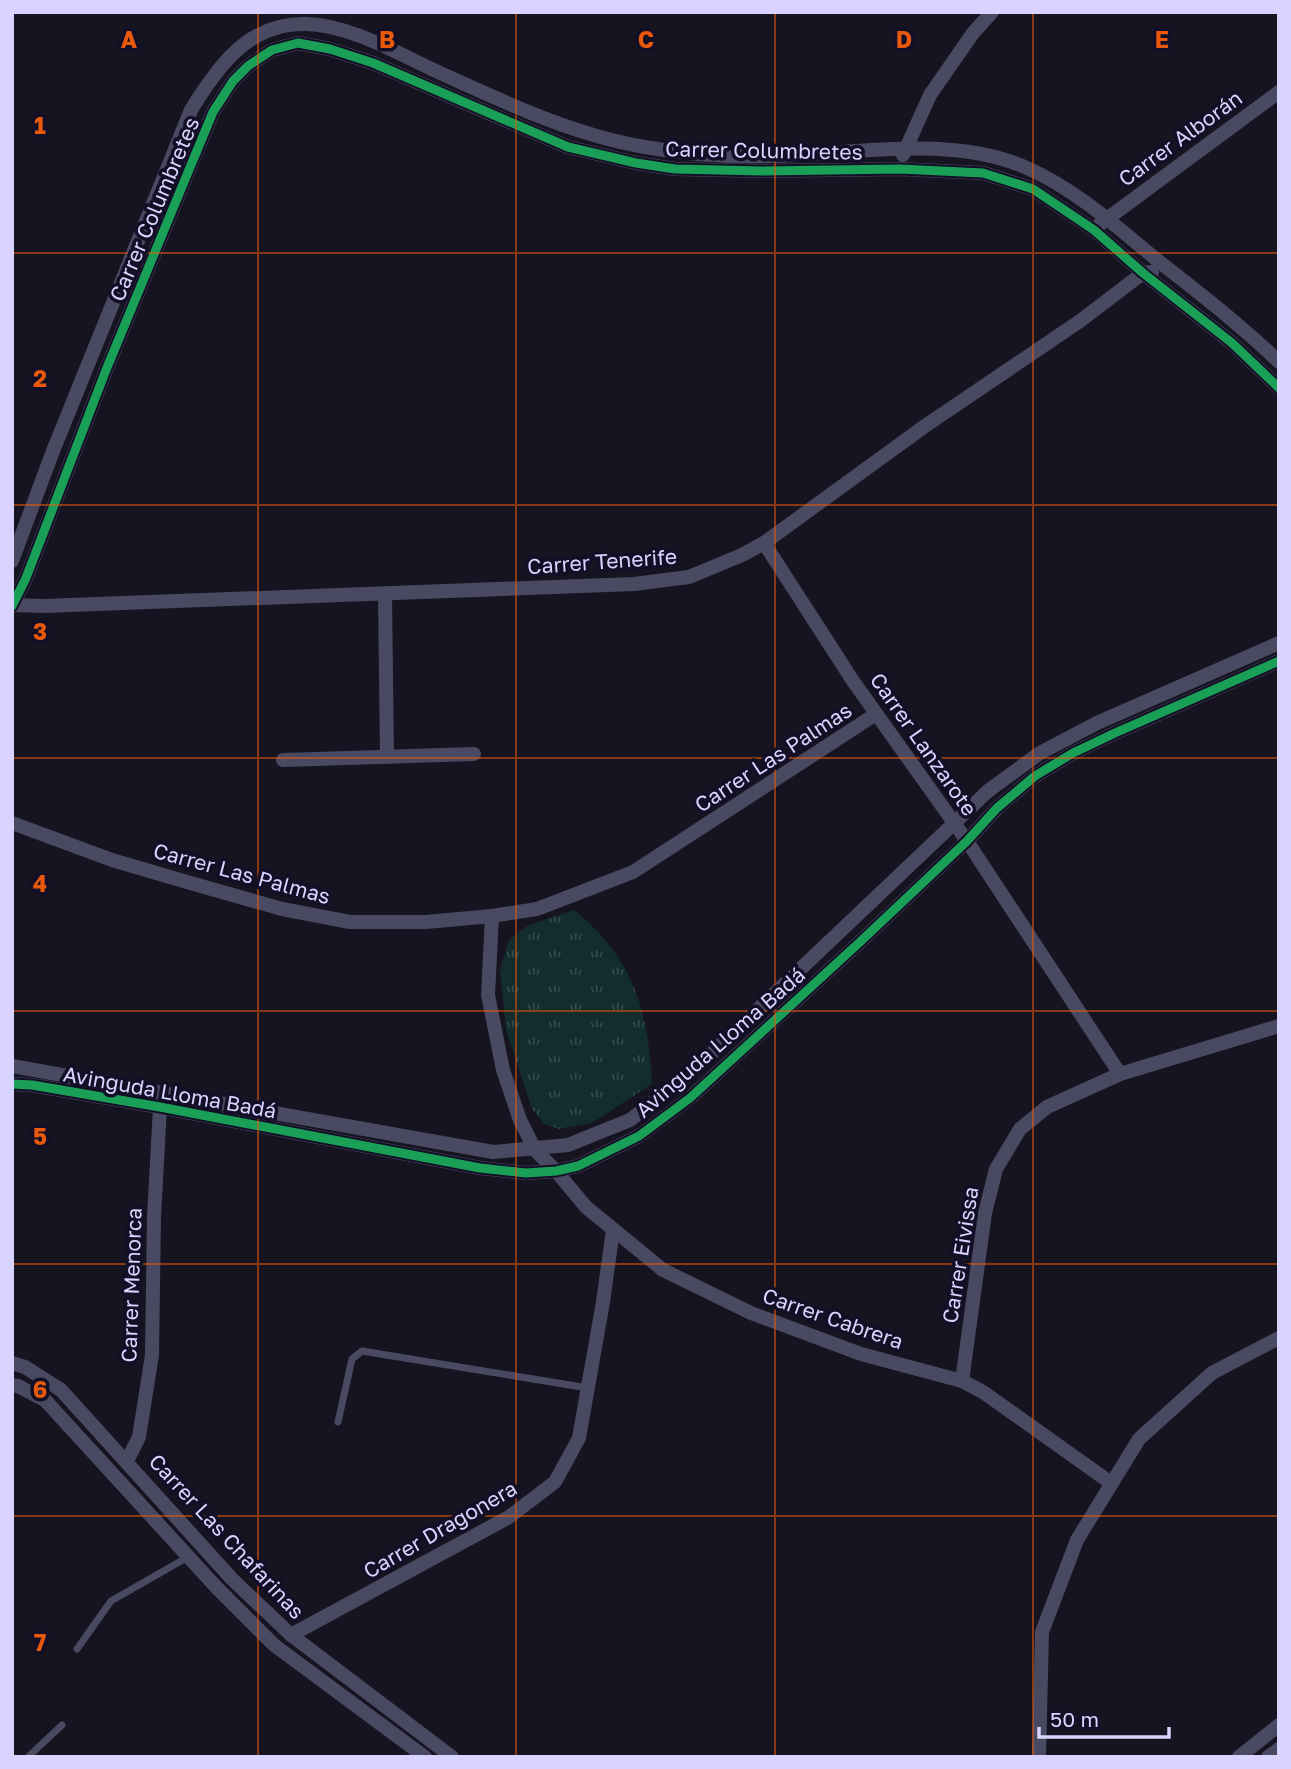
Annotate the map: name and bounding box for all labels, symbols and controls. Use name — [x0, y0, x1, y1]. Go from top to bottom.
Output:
text: A — [121, 25, 138, 53]
text: B — [379, 25, 395, 53]
text: C — [638, 25, 654, 53]
text: D — [896, 25, 912, 53]
text: E — [1155, 25, 1169, 53]
street label: Carrer Alborán — [1113, 84, 1247, 192]
text: 1 — [34, 111, 46, 139]
street label: Carrer Columbretes — [103, 113, 205, 305]
street label: Carrer Columbretes — [665, 135, 863, 165]
text: 2 — [33, 364, 47, 392]
street label: Carrer Tenerife — [526, 543, 678, 579]
text: 3 — [33, 617, 47, 645]
street label: Carrer Lanzarote — [865, 667, 983, 821]
street label: Carrer Las Palmas — [690, 697, 856, 817]
street label: Carrer Las Palmas — [151, 837, 333, 909]
text: 4 — [33, 869, 47, 897]
street label: Avinguda Lloma Badá — [630, 961, 810, 1123]
street label: Avinguda Lloma Badá — [61, 1060, 279, 1124]
text: 5 — [33, 1122, 47, 1150]
street label: Carrer Eivissa — [936, 1185, 984, 1325]
street label: Carrer Menorca — [115, 1207, 147, 1363]
street label: Carrer Cabrera — [759, 1282, 907, 1354]
text: 6 — [33, 1375, 47, 1403]
street label: Carrer Las Chafarinas — [144, 1448, 310, 1624]
street label: Carrer Dragonera — [359, 1475, 521, 1583]
text: 7 — [34, 1628, 46, 1656]
scale bar — [1039, 1696, 1168, 1740]
text: 50 m — [1050, 1706, 1099, 1732]

